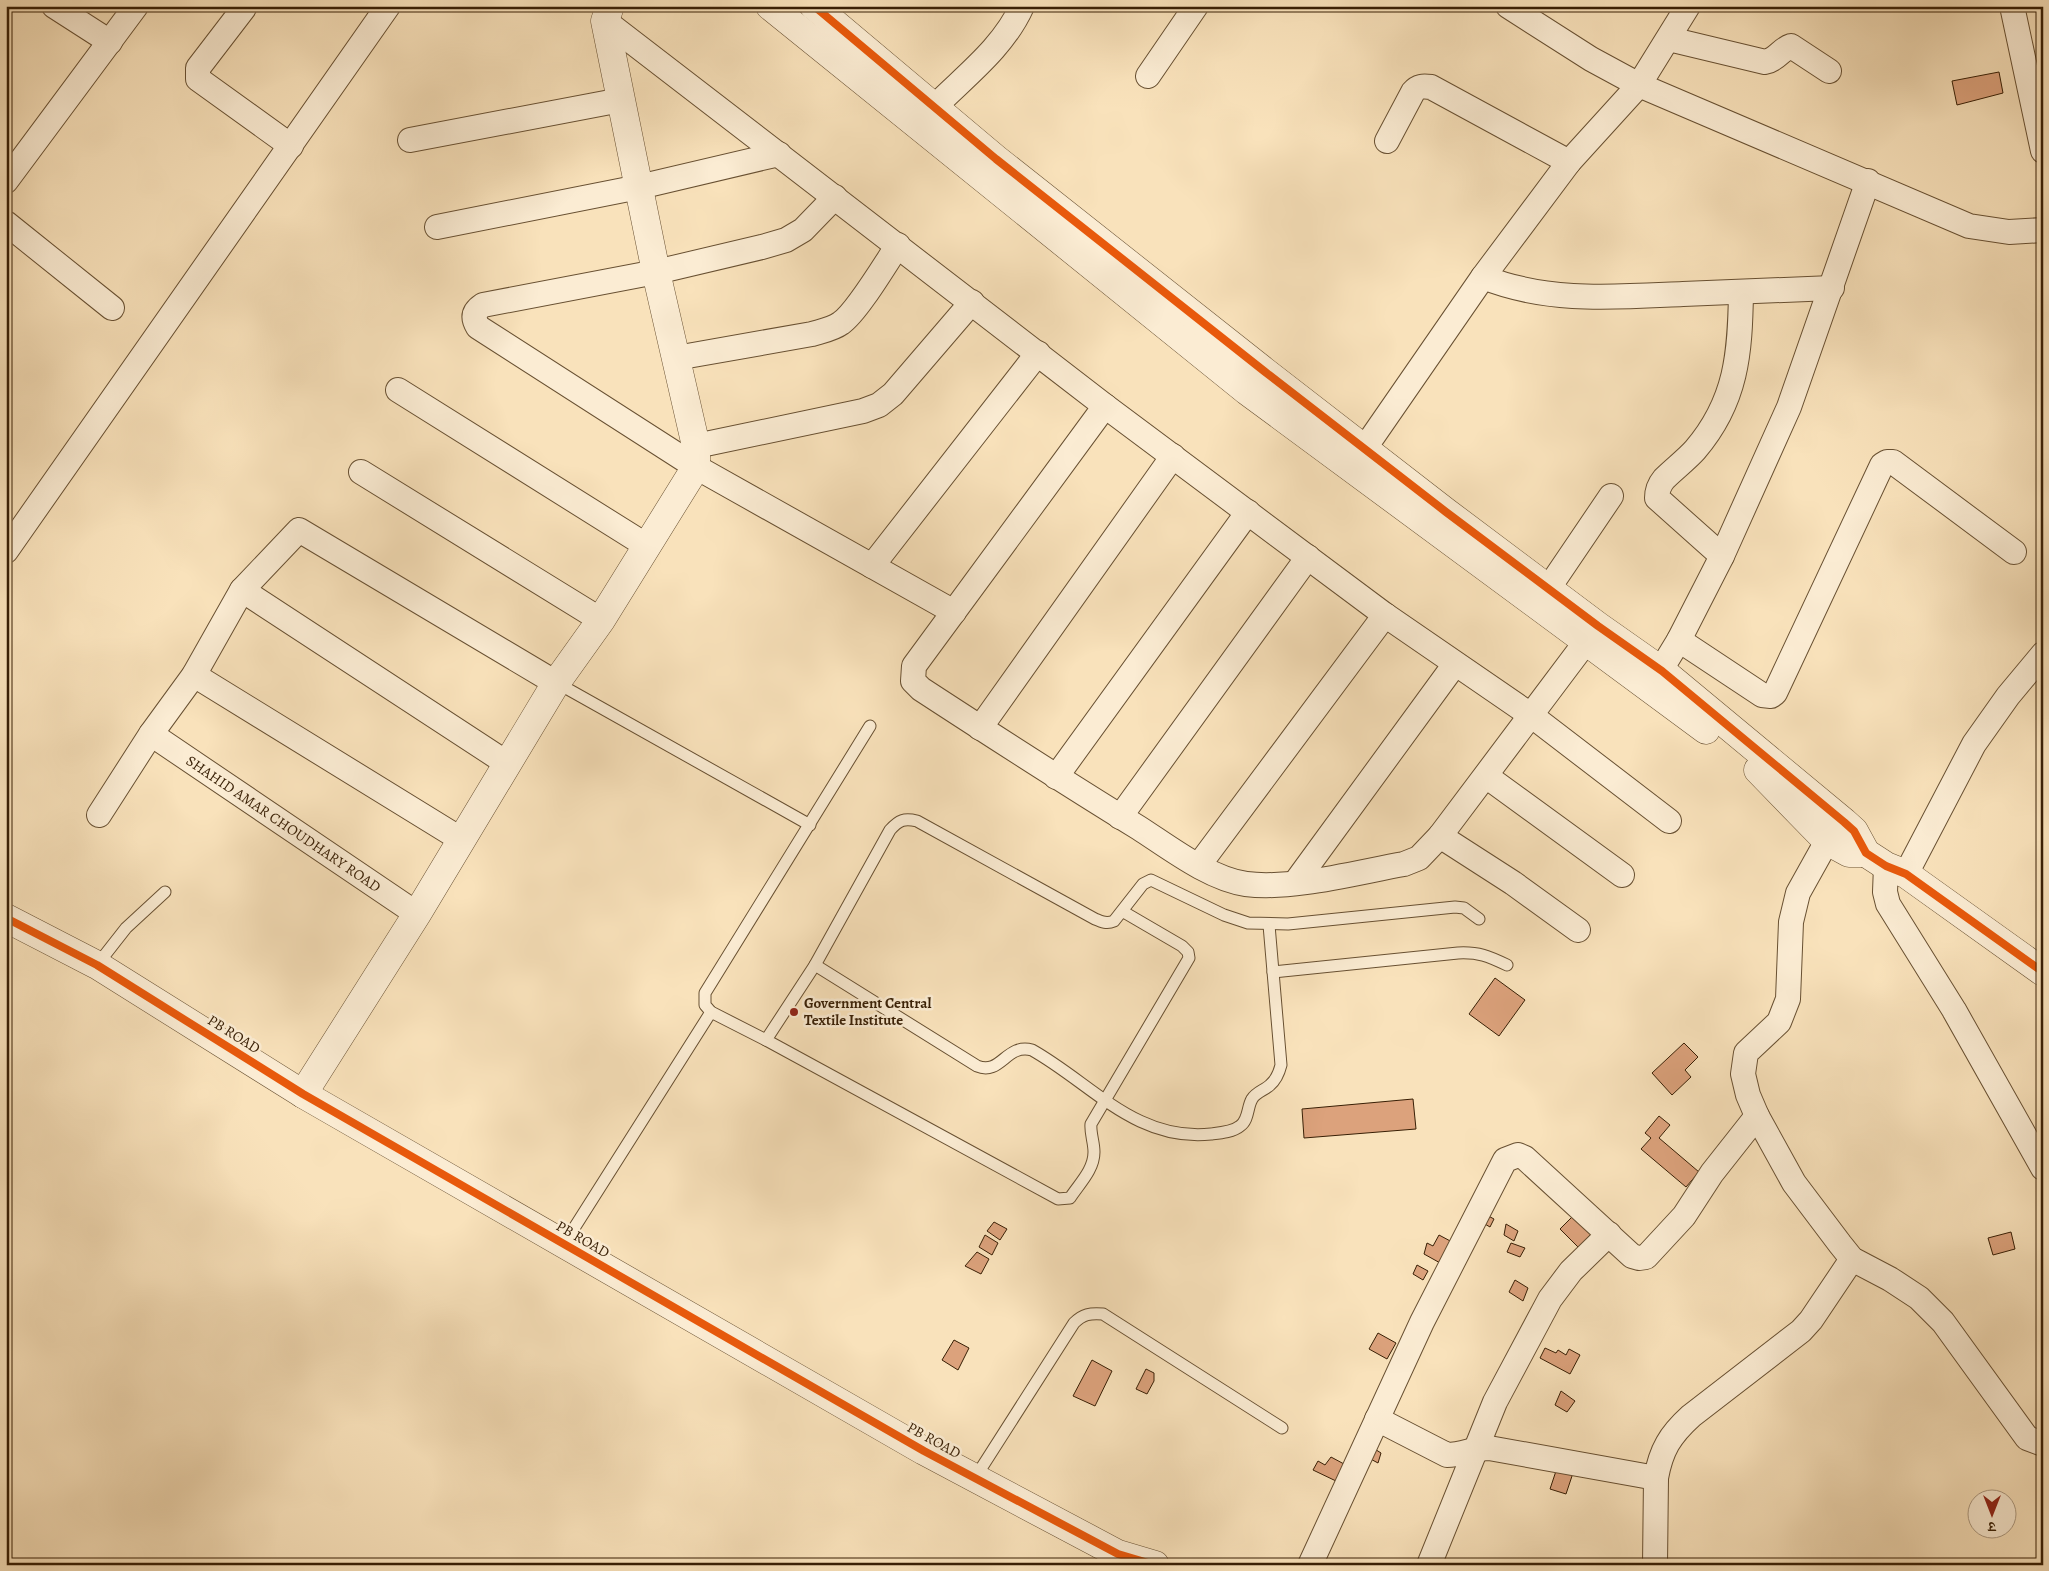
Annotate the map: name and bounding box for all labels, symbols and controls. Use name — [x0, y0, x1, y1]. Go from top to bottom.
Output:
street label: SHAHID AMAR CHOUDHARY ROAD — [182, 751, 385, 897]
place label: Government Central Textile Institute — [804, 993, 932, 1030]
marker: Government Central Textile Institute — [788, 1006, 800, 1018]
street label: PB ROAD — [204, 1010, 264, 1058]
street label: PB ROAD — [553, 1216, 613, 1262]
street label: PB ROAD — [903, 1417, 965, 1463]
north arrow — [1966, 1488, 2016, 1538]
text: उ — [1988, 1517, 1997, 1536]

